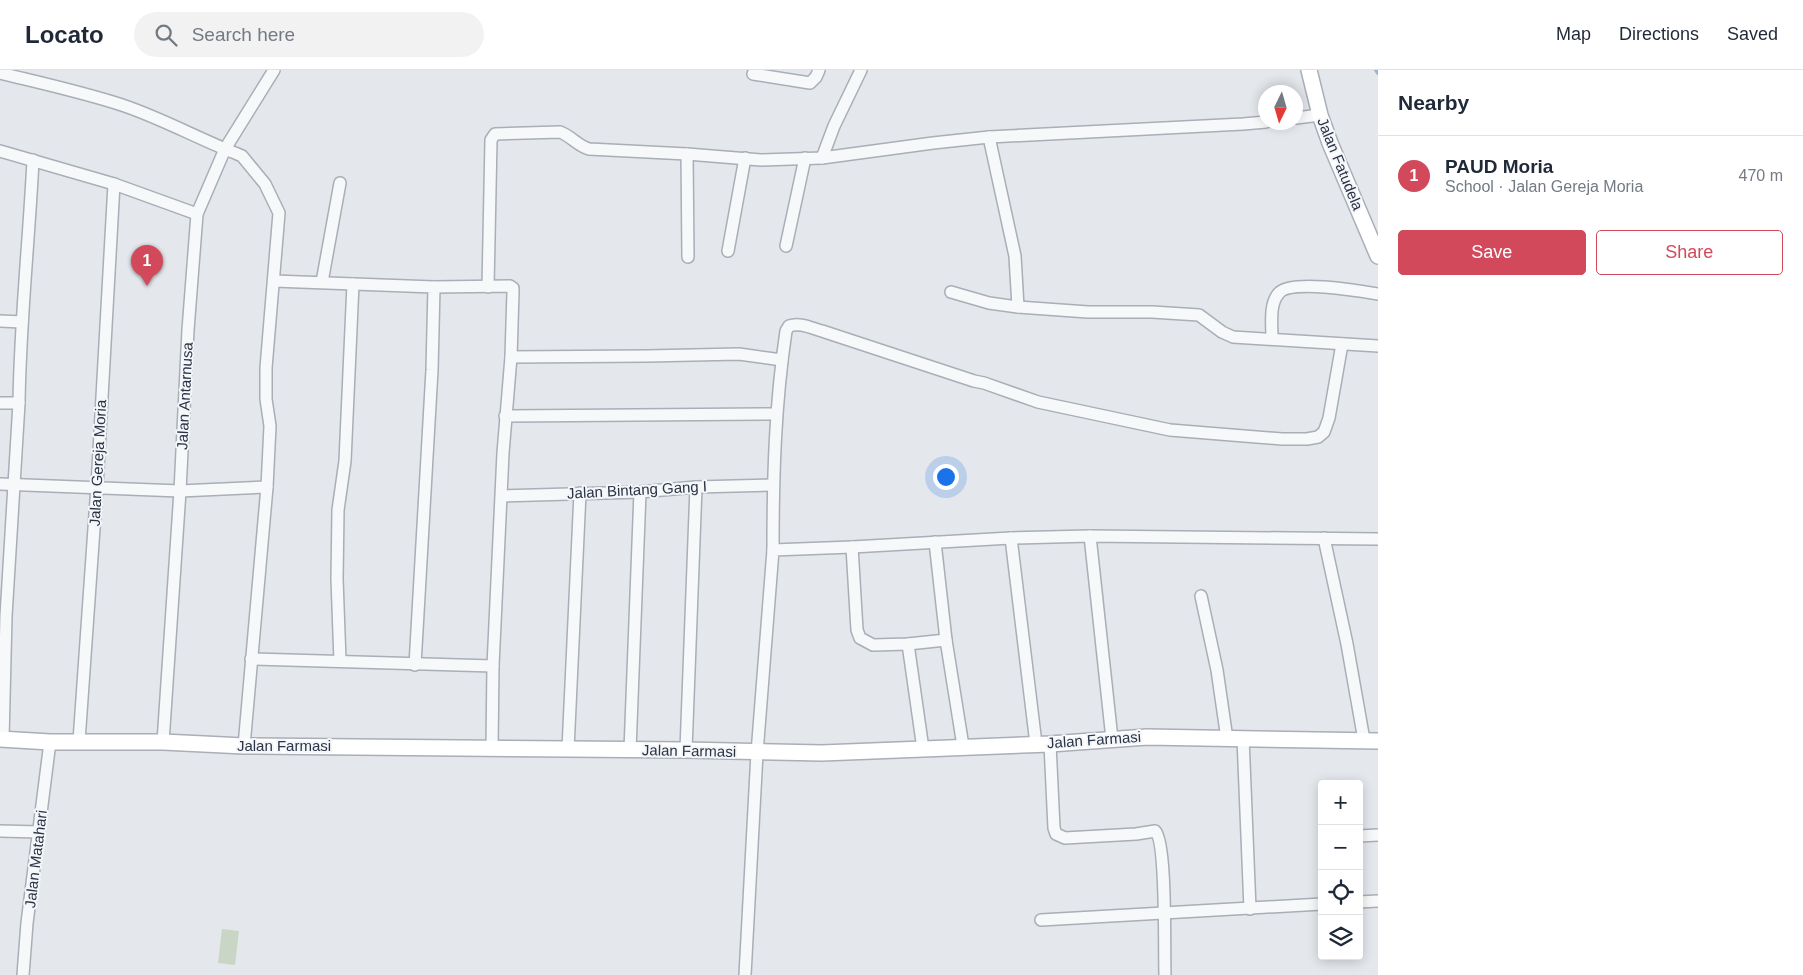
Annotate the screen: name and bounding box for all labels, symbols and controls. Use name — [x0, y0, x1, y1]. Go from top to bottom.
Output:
search box — [134, 12, 484, 57]
text: Locato — [25, 21, 104, 48]
icon: search — [152, 21, 180, 49]
text: Search here — [192, 24, 295, 45]
text: Map — [1556, 24, 1591, 44]
text: Directions — [1619, 24, 1699, 44]
text: Saved — [1727, 24, 1778, 44]
north arrow — [1258, 85, 1303, 130]
text: Nearby — [1398, 91, 1469, 114]
street label: Jalan Fatudela — [1314, 115, 1367, 213]
text: PAUD Moria — [1445, 156, 1553, 177]
text: 1 — [1410, 167, 1418, 184]
text: 470 m — [1739, 167, 1783, 184]
text: School · Jalan Gereja Moria — [1445, 178, 1643, 195]
button: Save — [1398, 230, 1586, 275]
button: Share — [1596, 230, 1783, 275]
pin: 1 — [131, 245, 163, 286]
street label: Jalan Antarnusa — [173, 341, 196, 450]
street label: Jalan Gereja Moria — [86, 399, 109, 527]
your location — [933, 464, 959, 490]
street label: Jalan Bintang Gang I — [567, 477, 707, 502]
street label: Jalan Farmasi — [1046, 728, 1142, 751]
street label: Jalan Farmasi — [237, 737, 331, 754]
street label: Jalan Farmasi — [642, 741, 736, 760]
map controls — [1318, 780, 1363, 960]
button: + — [1318, 780, 1363, 825]
street label: Jalan Matahari — [21, 809, 50, 909]
button: − — [1318, 825, 1363, 870]
button: locate — [1318, 870, 1363, 915]
button: layers — [1318, 915, 1363, 960]

